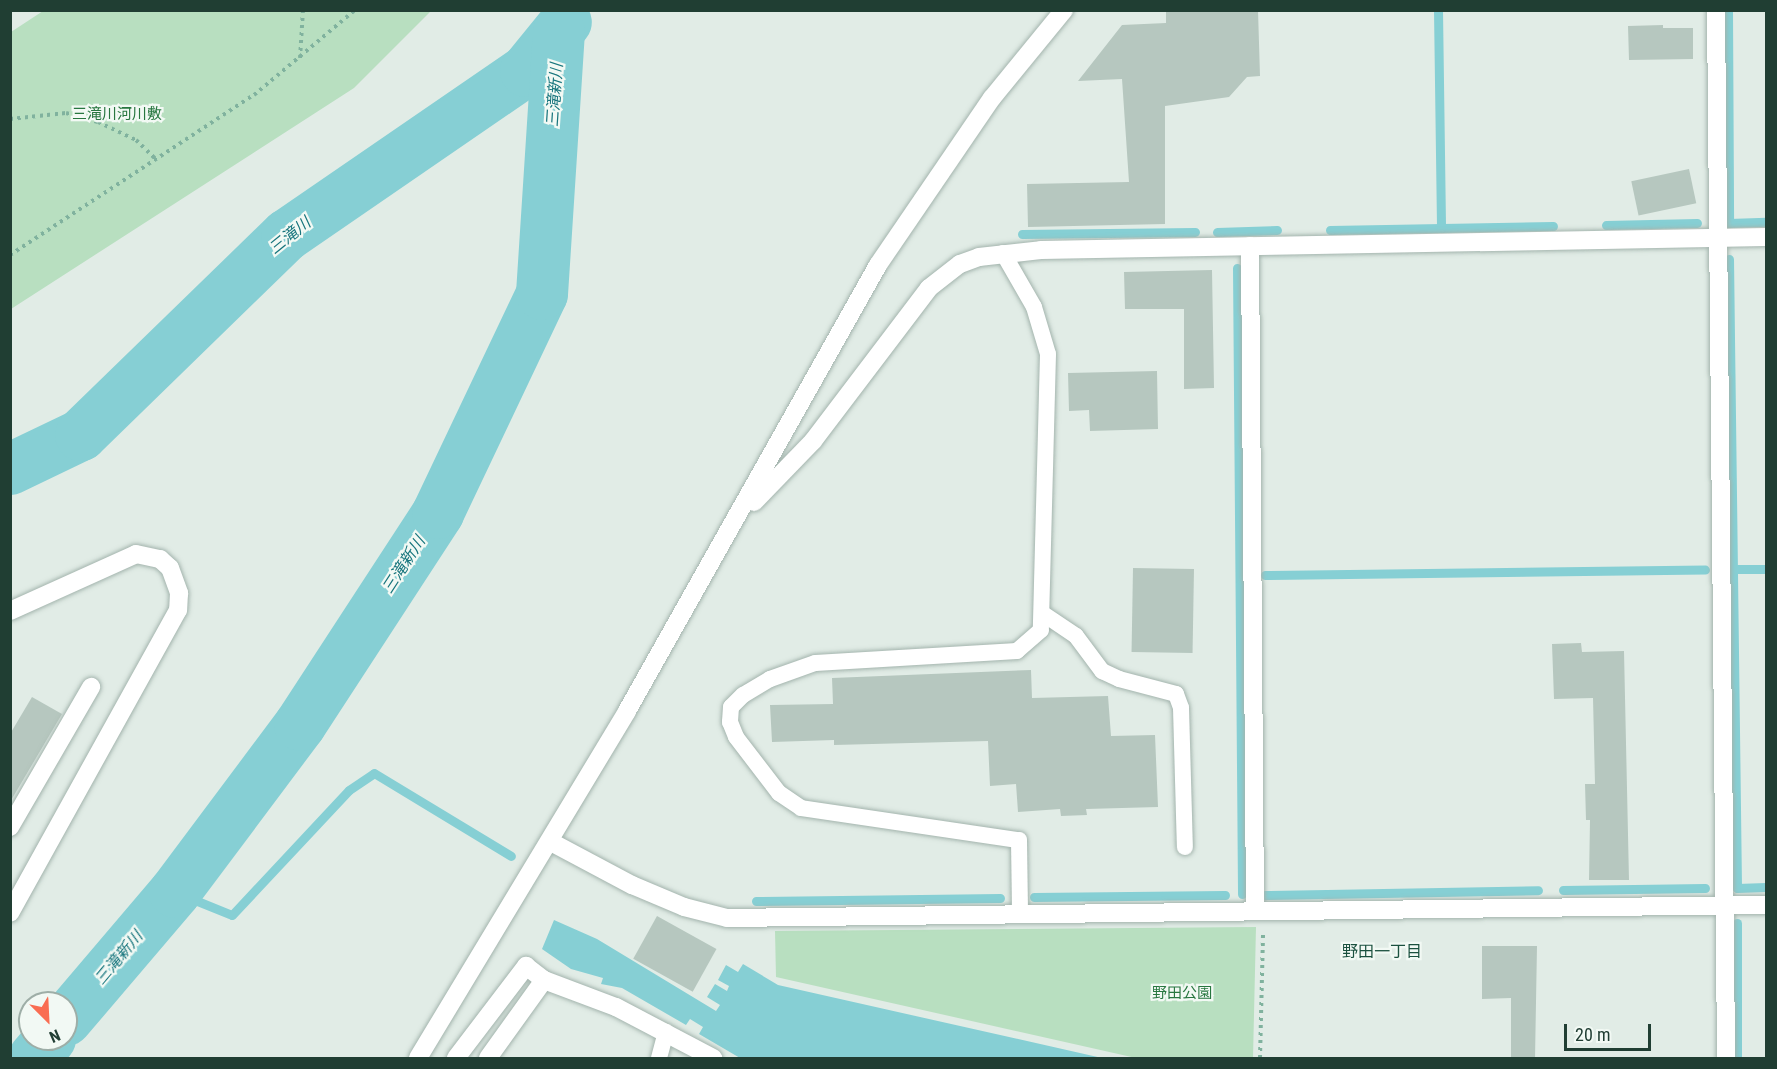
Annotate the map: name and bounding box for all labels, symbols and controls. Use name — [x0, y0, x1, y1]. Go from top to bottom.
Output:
water label: 三滝新川 — [543, 62, 567, 128]
park label: 三滝川河川敷 — [72, 106, 162, 124]
water label: 三滝川 — [265, 213, 315, 259]
water label: 三滝新川 — [379, 533, 429, 597]
water label: 三滝新川 — [91, 927, 147, 989]
district label: 野田一丁目 — [1342, 942, 1422, 962]
park label: 野田公園 — [1152, 985, 1212, 1003]
north arrow — [18, 991, 78, 1051]
scale bar — [1567, 1012, 1654, 1050]
text: 20 m — [1575, 1024, 1610, 1045]
text: N — [46, 1025, 63, 1047]

